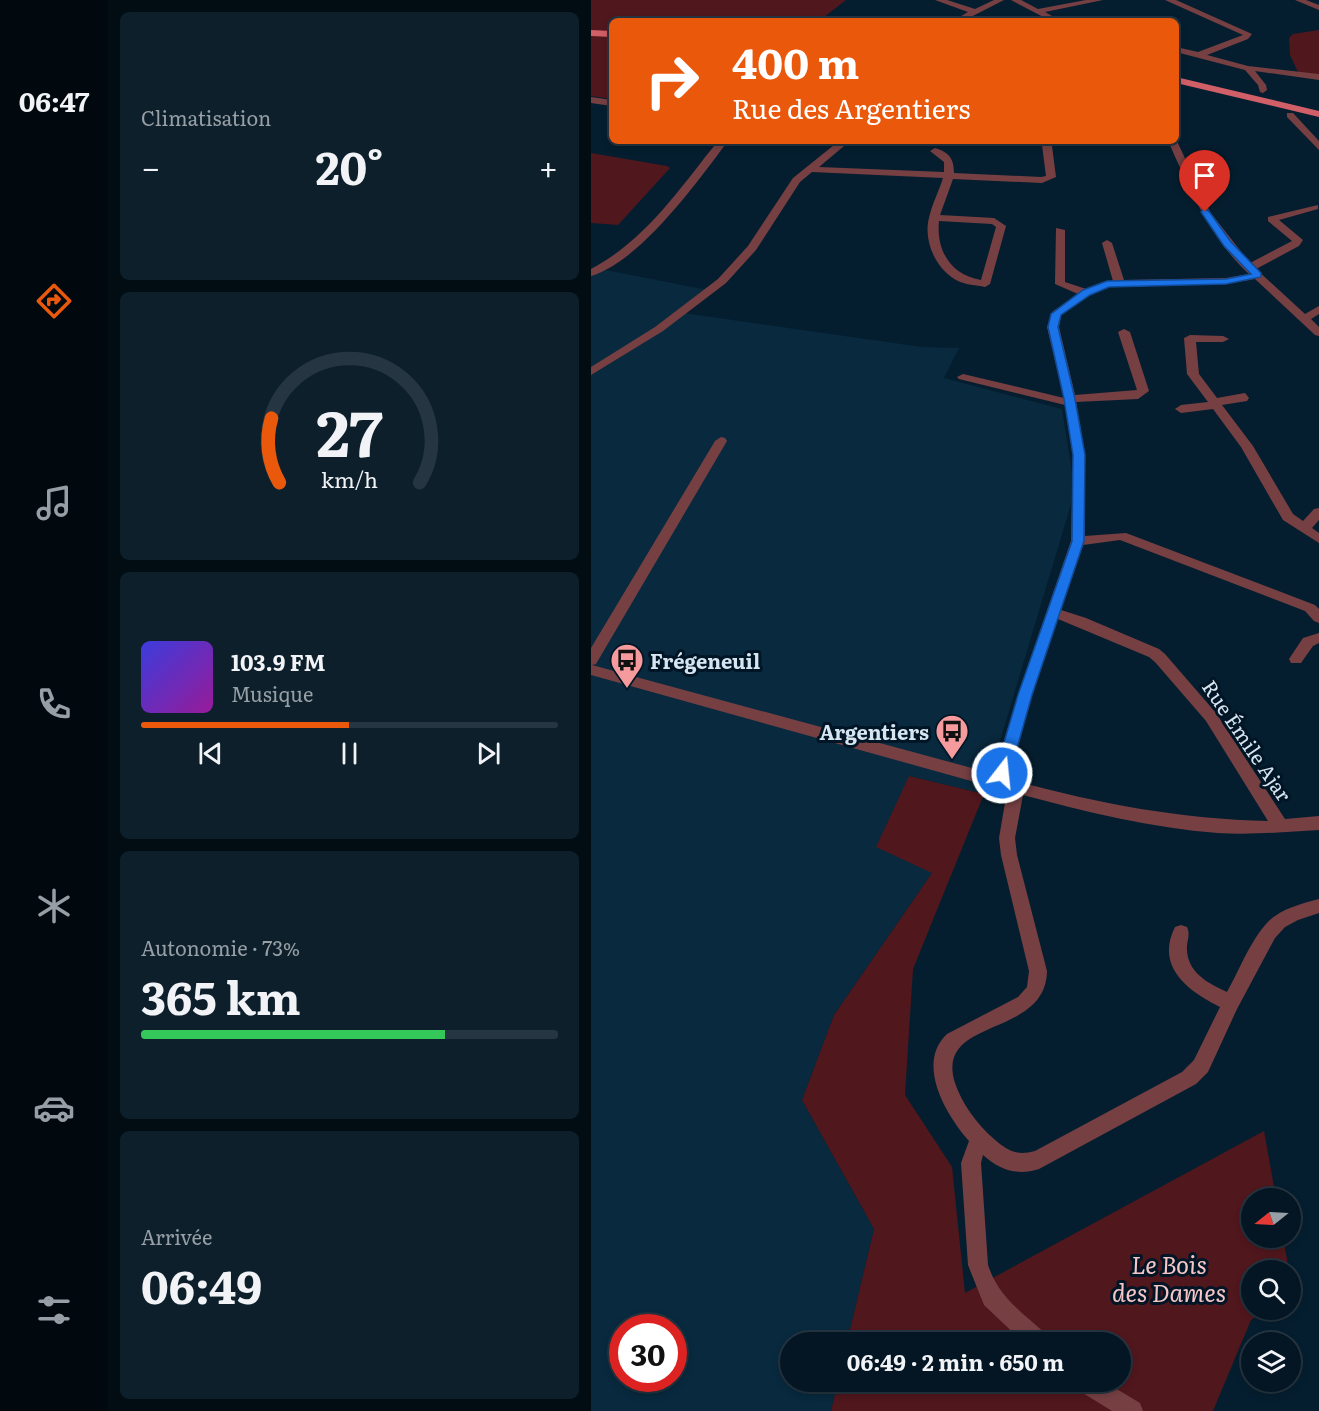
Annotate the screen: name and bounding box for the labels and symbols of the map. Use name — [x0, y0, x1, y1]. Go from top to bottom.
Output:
pin — [1179, 150, 1230, 212]
bus stop icon: Frégeneuil — [609, 642, 645, 689]
place label: Frégeneuil — [650, 645, 760, 675]
street label: Rue Émile Ajar — [1196, 673, 1300, 807]
bus stop icon: Argentiers — [934, 713, 970, 760]
place label: Argentiers — [819, 716, 929, 746]
position arrow — [970, 741, 1034, 805]
north arrow — [1241, 1188, 1301, 1248]
park label: Le Bois des Dames — [1112, 1246, 1226, 1309]
speed limit sign: 30 — [609, 1314, 687, 1392]

